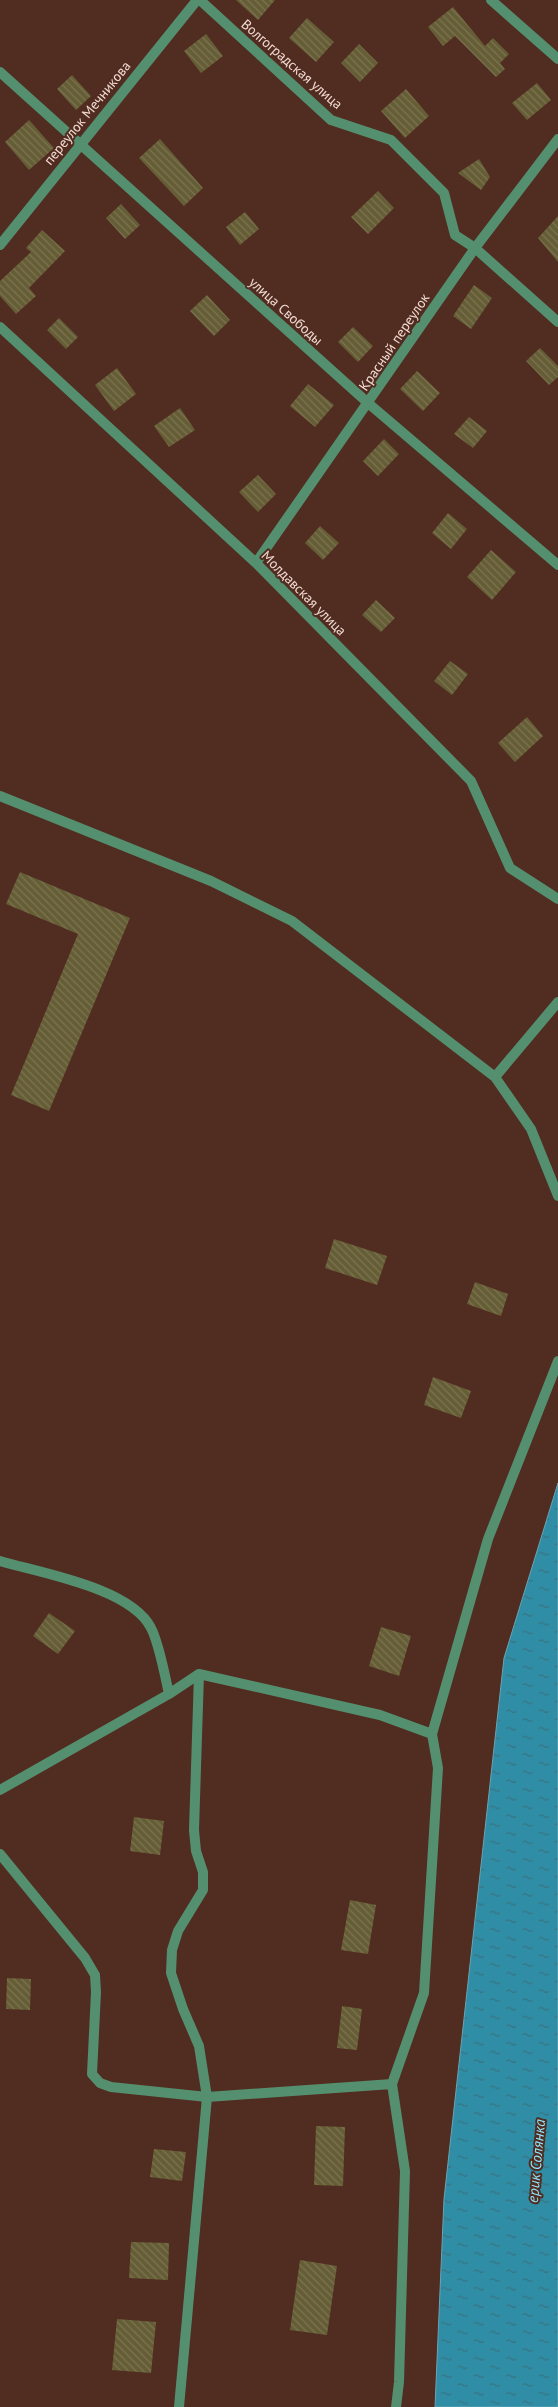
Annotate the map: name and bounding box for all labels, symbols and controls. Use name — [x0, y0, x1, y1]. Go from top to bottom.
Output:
street label: Волгоградская улица — [238, 15, 346, 113]
street label: переулок Мечникова — [40, 57, 134, 169]
street label: улица Свободы — [245, 273, 327, 349]
street label: Красный переулок — [355, 289, 434, 394]
street label: Молдавская улица — [258, 547, 350, 639]
water label: ерик Солянка — [523, 2118, 549, 2203]

